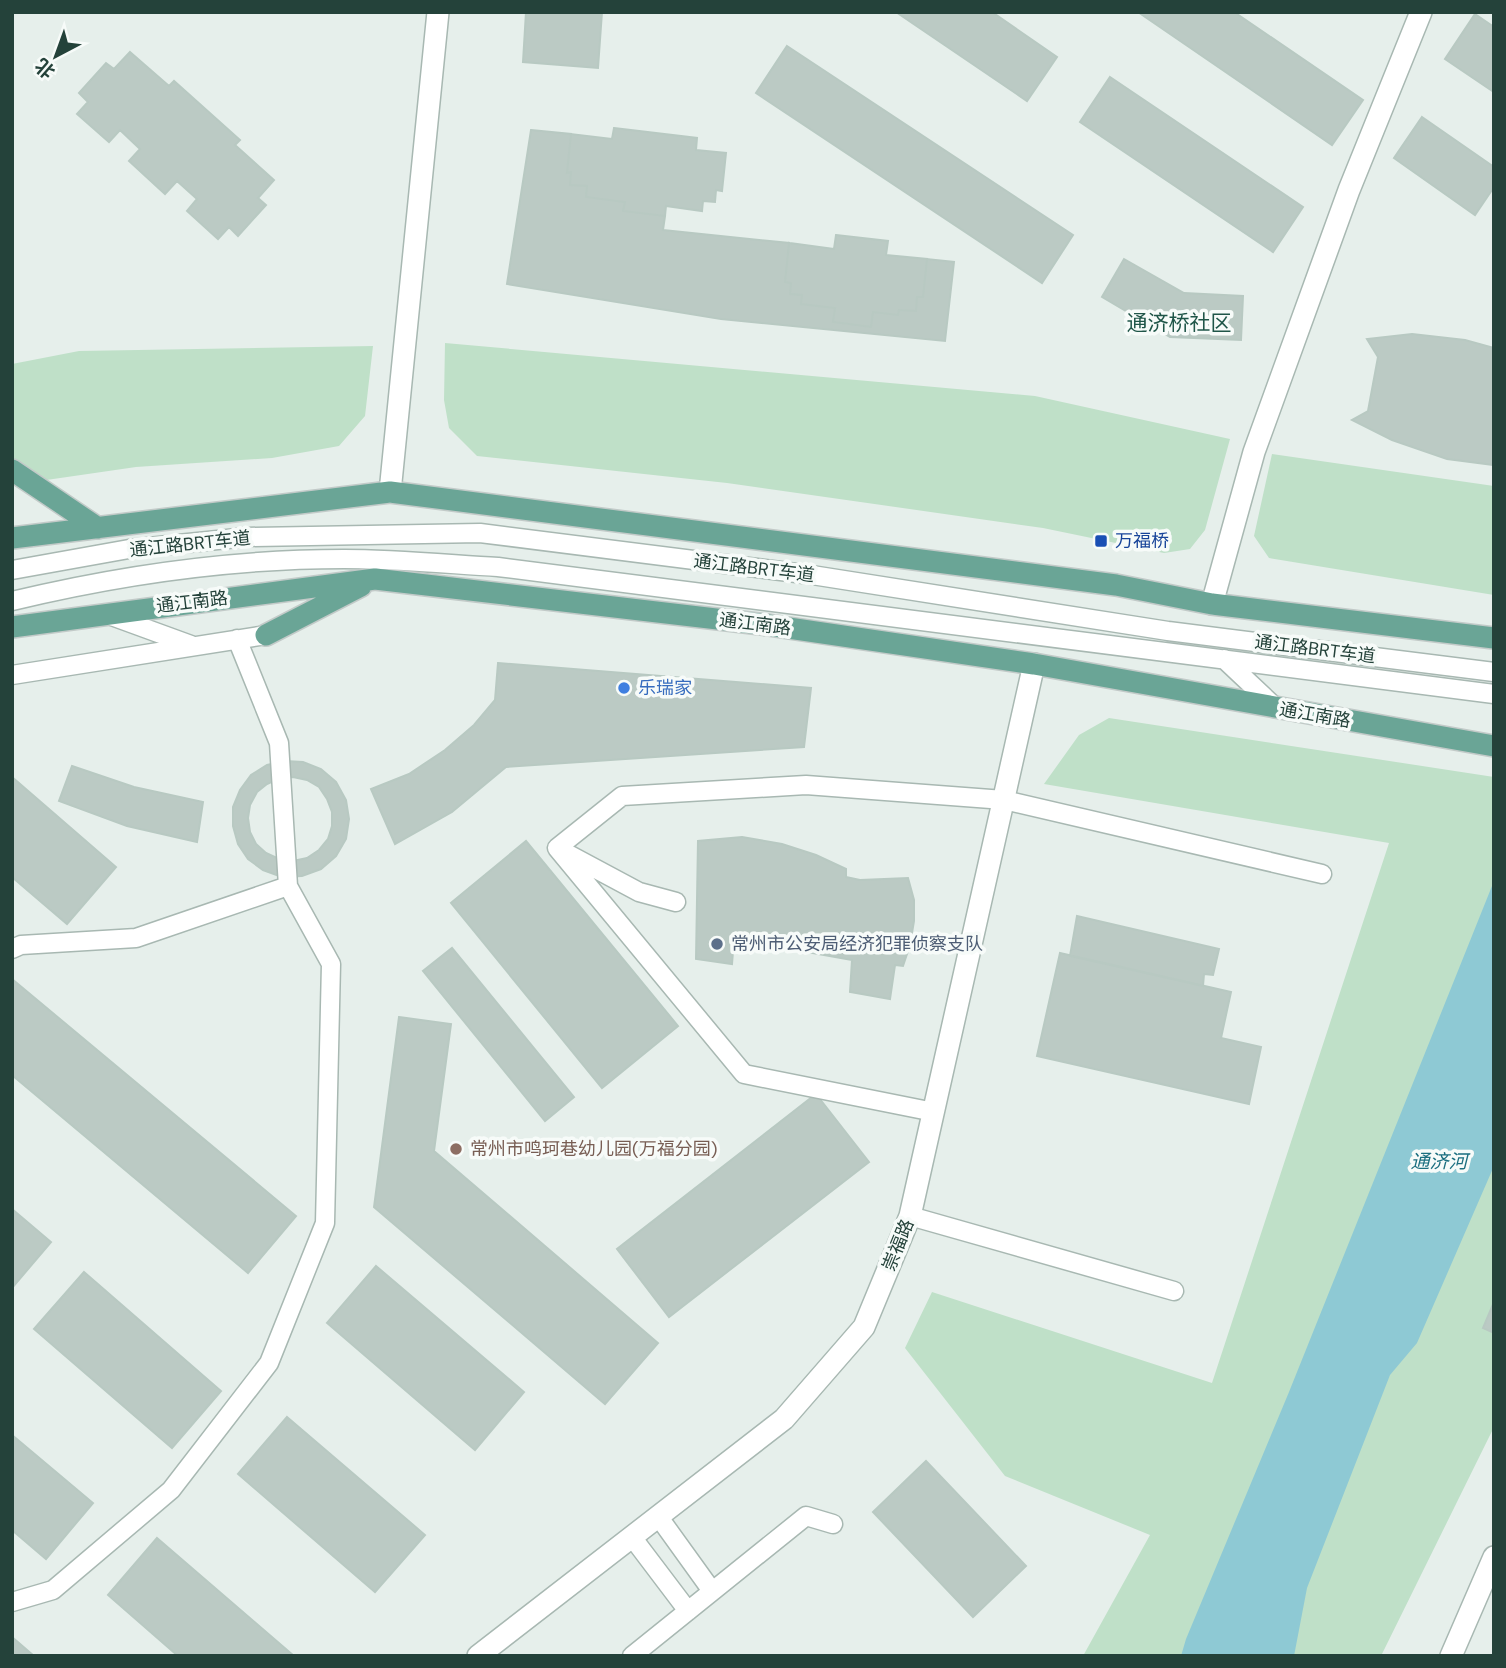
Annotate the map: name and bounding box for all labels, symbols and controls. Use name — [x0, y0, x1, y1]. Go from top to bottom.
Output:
north arrow — [21, 21, 91, 91]
text: 北 — [30, 53, 61, 84]
district label: 通济桥社区 — [1127, 309, 1232, 337]
street label: 通江路BRT车道 — [128, 526, 252, 562]
place label: 万福桥 — [1115, 529, 1169, 553]
marker: 万福桥 — [1093, 533, 1109, 549]
street label: 通江路BRT车道 — [692, 549, 816, 587]
street label: 通江南路 — [155, 586, 229, 618]
street label: 通江南路 — [718, 608, 792, 640]
street label: 通江路BRT车道 — [1253, 630, 1377, 668]
place label: 乐瑞家 — [638, 676, 692, 700]
marker: 乐瑞家 — [616, 680, 632, 696]
street label: 通江南路 — [1277, 697, 1353, 733]
place label: 常州市公安局经济犯罪侦察支队 — [731, 932, 983, 956]
marker: 常州市公安局经济犯罪侦察支队 — [709, 936, 725, 952]
place label: 常州市鸣珂巷幼儿园(万福分园) — [470, 1137, 717, 1161]
marker: 常州市鸣珂巷幼儿园(万福分园) — [448, 1141, 464, 1157]
water label: 通济河 — [1410, 1149, 1471, 1174]
street label: 崇福路 — [877, 1215, 919, 1275]

